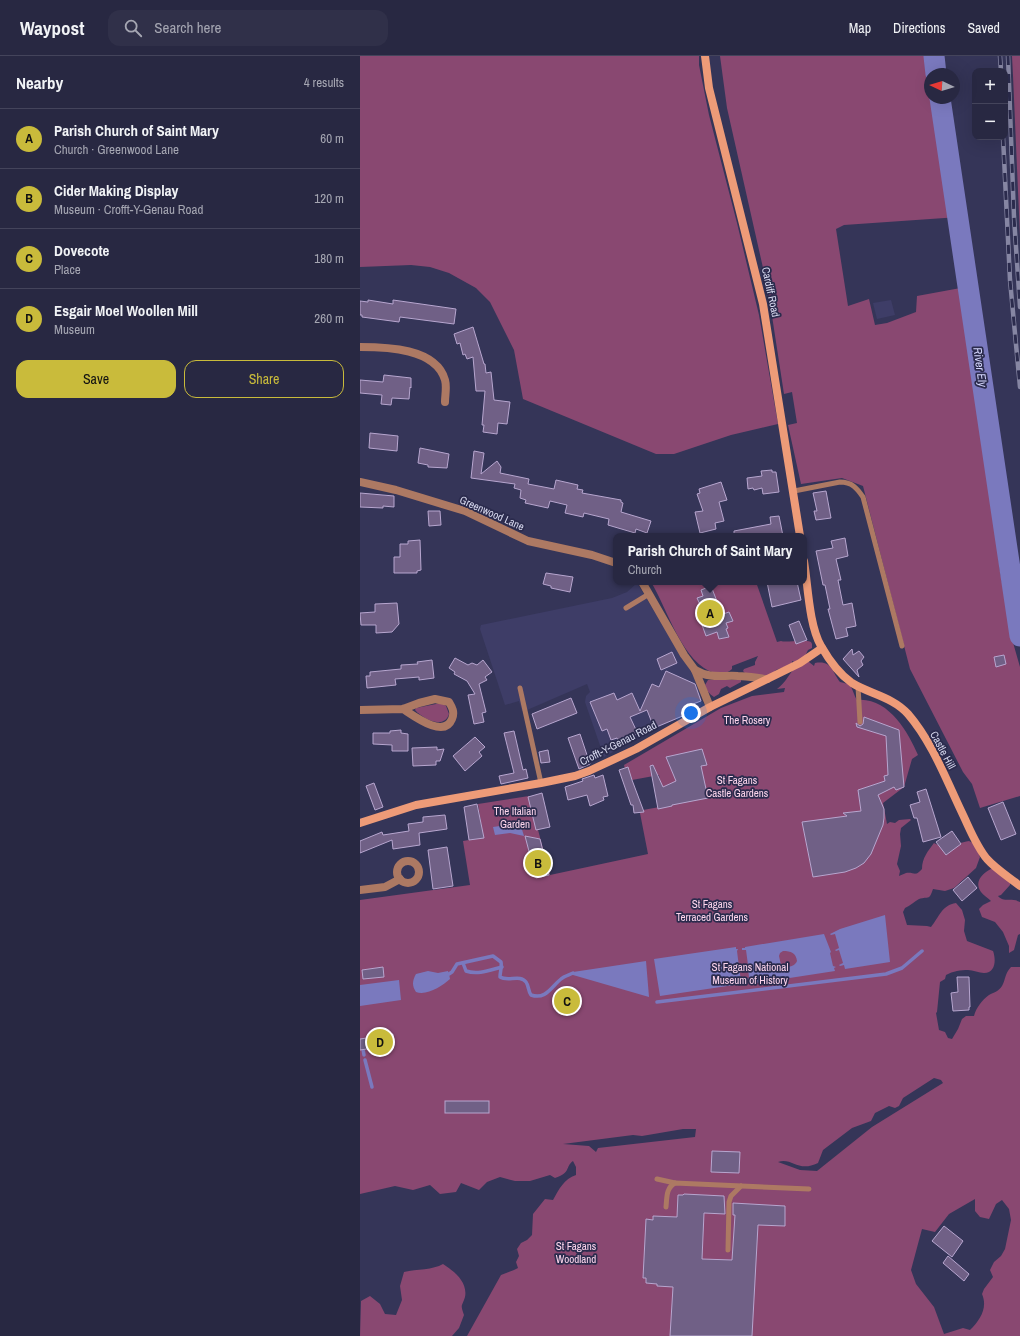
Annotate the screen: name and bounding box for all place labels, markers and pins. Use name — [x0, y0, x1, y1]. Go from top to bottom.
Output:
pin: A — [697, 598, 723, 628]
pin: B — [525, 848, 551, 878]
pin: C — [554, 986, 580, 1016]
pin: D — [367, 1027, 393, 1057]

